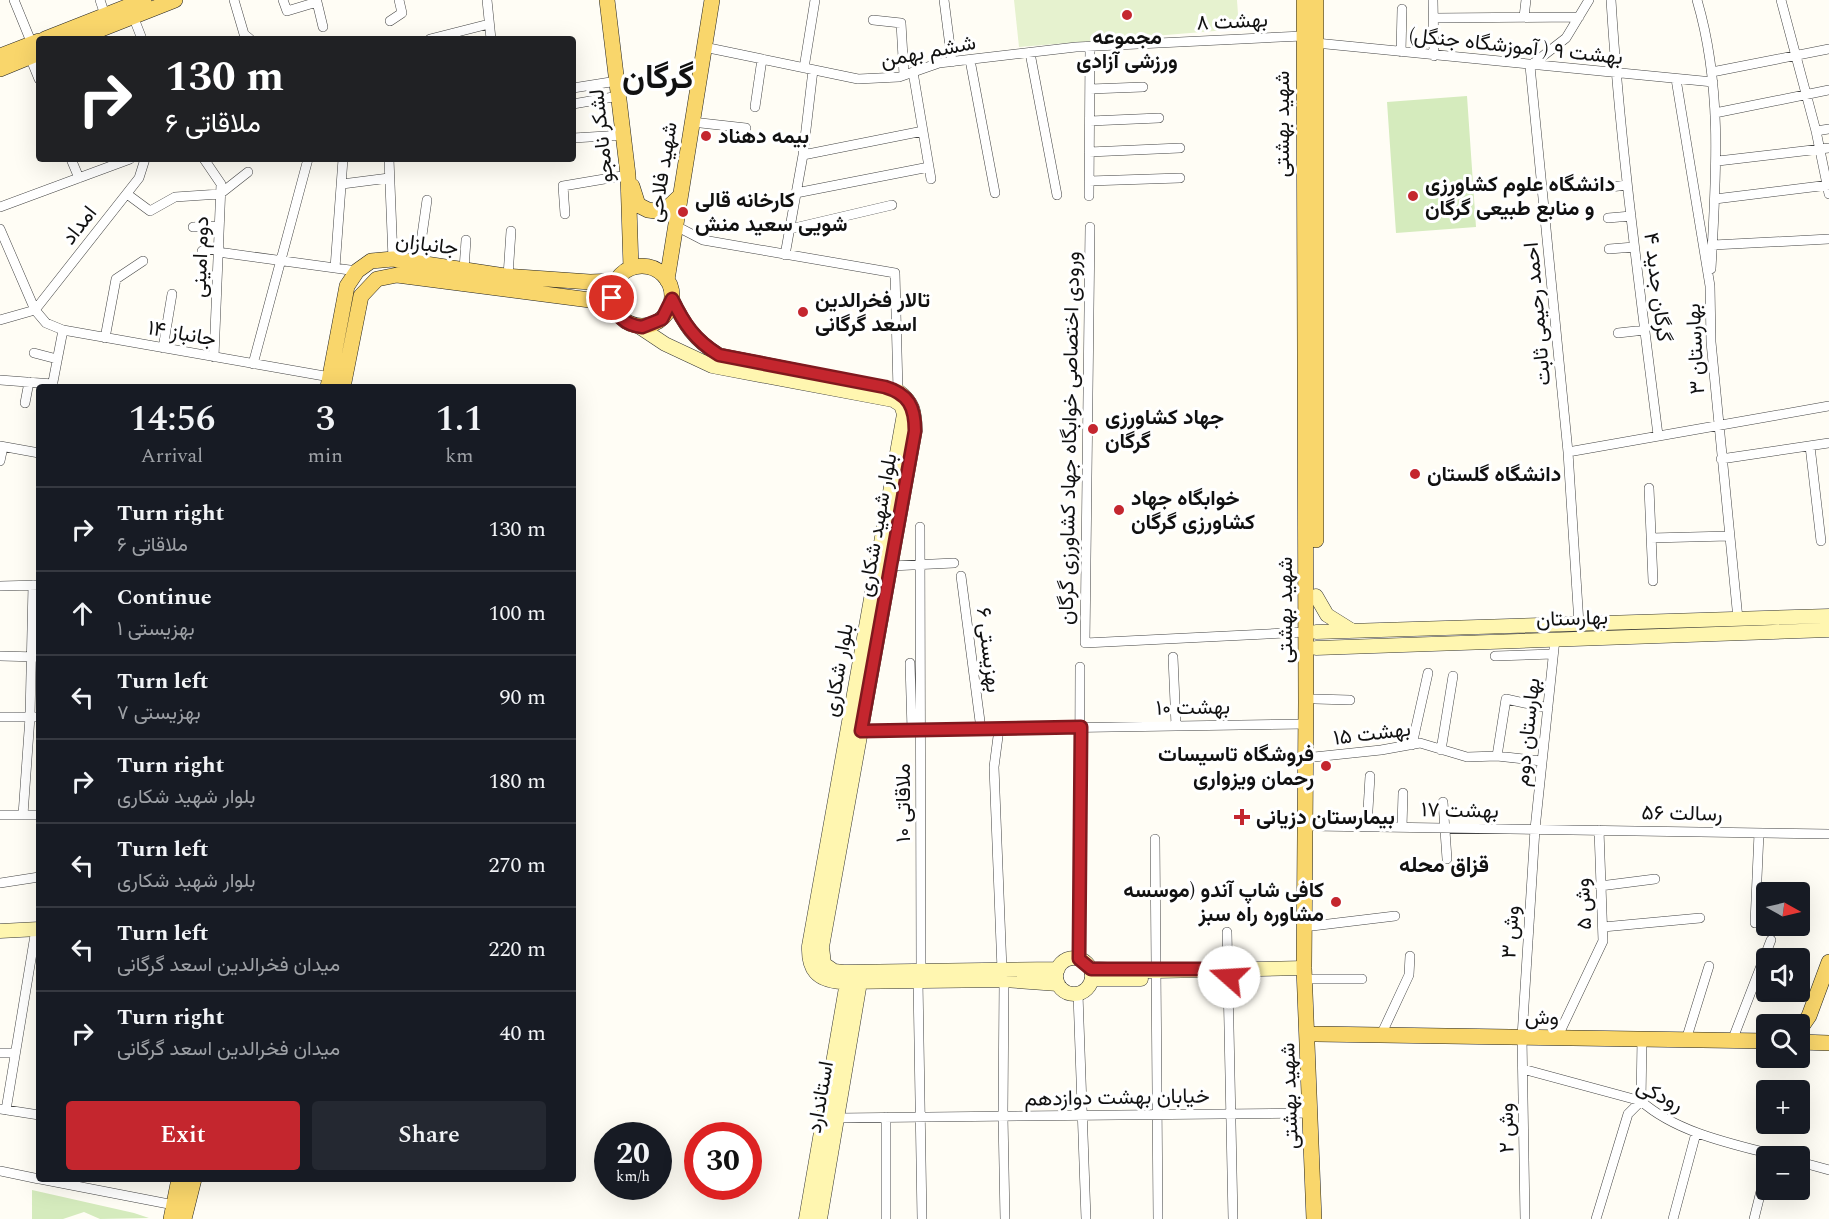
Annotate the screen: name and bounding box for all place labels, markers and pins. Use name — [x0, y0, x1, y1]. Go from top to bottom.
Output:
marker: مجموعه ورزشی آزادی — [1120, 8, 1134, 22]
place label: مجموعه ورزشی آزادی — [1076, 22, 1178, 78]
place label: بیمه دهناد — [718, 121, 809, 153]
marker: بیمه دهناد — [699, 129, 713, 143]
place label: دانشگاه علوم کشاورزی و منابع طبیعی گرگان — [1425, 169, 1615, 225]
place label: کارخانه قالی شویی سعید منش — [695, 185, 848, 241]
marker: دانشگاه علوم کشاورزی و منابع طبیعی گرگان — [1406, 189, 1420, 203]
marker: کارخانه قالی شویی سعید منش — [676, 205, 690, 219]
pin — [586, 272, 637, 323]
place label: تالار فخرالدین اسعد گرگانی — [815, 285, 930, 341]
marker: تالار فخرالدین اسعد گرگانی — [796, 305, 810, 319]
place label: جهاد کشاورزی گرگان — [1105, 402, 1224, 458]
marker: جهاد کشاورزی گرگان — [1086, 422, 1100, 436]
place label: دانشگاه گلستان — [1427, 459, 1561, 491]
marker: دانشگاه گلستان — [1408, 467, 1422, 481]
place label: خوابگاه جهاد کشاورزی گرگان — [1131, 483, 1255, 539]
marker: خوابگاه جهاد کشاورزی گرگان — [1112, 503, 1126, 517]
place label: فروشگاه تاسیسات رحمان ویزواری — [1158, 739, 1314, 795]
marker: فروشگاه تاسیسات رحمان ویزواری — [1319, 759, 1333, 773]
place label: بیمارستان دزیانی — [1256, 802, 1395, 834]
marker: بیمارستان دزیانی — [1233, 808, 1251, 826]
place label: کافی شاپ آندو (موسسه مشاوره راه سبز — [1123, 875, 1324, 931]
marker: کافی شاپ آندو (موسسه مشاوره راه سبز — [1329, 895, 1343, 909]

